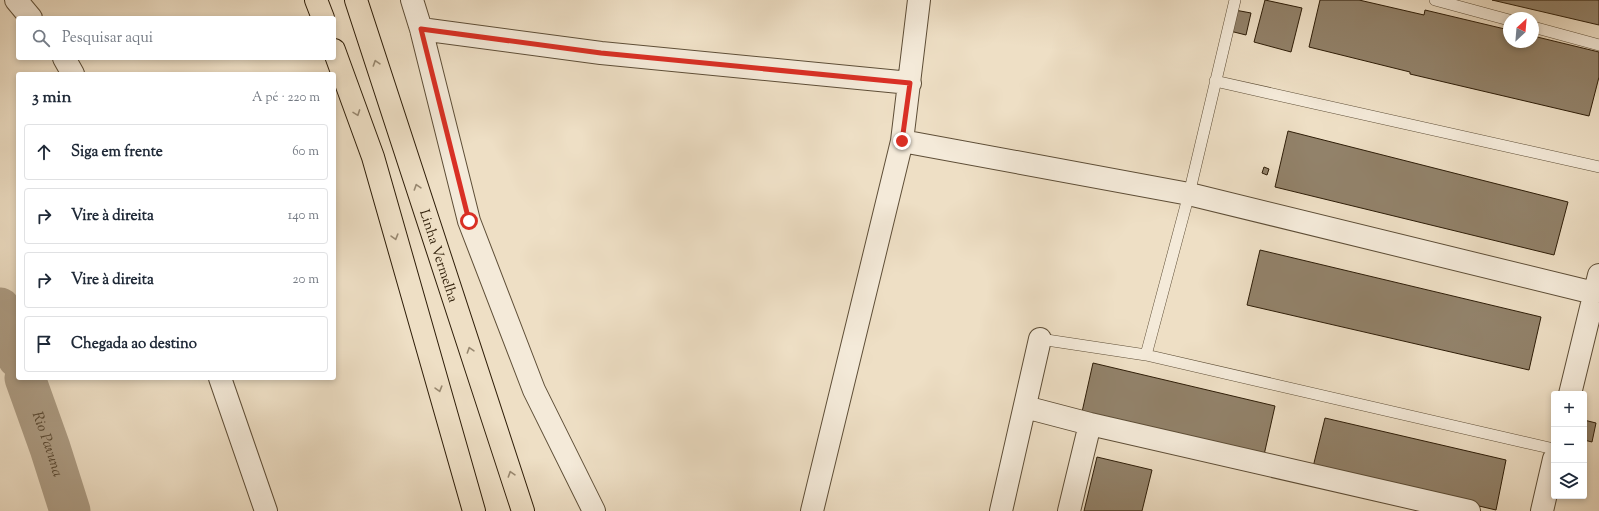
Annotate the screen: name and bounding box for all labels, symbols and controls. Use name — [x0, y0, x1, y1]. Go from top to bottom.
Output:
north arrow — [1503, 12, 1539, 48]
search box — [16, 16, 336, 60]
icon: search — [30, 27, 52, 49]
text: Pesquisar aqui — [62, 28, 153, 49]
one-way arrow — [373, 60, 381, 67]
text: 3 min — [32, 86, 71, 110]
text: A pé · 220 m — [252, 89, 320, 107]
one-way arrow — [352, 109, 360, 116]
route end — [893, 132, 911, 150]
icon: ahead — [33, 141, 55, 163]
text: Siga em frente — [71, 142, 163, 163]
text: 60 m — [292, 143, 319, 161]
one-way arrow — [413, 184, 422, 191]
icon: right — [33, 205, 55, 227]
text: Vire à direita — [71, 206, 154, 227]
text: 140 m — [288, 207, 319, 225]
street label: Linha Vermelha — [413, 207, 462, 306]
route start — [460, 212, 478, 230]
one-way arrow — [391, 233, 399, 240]
icon: right — [33, 269, 55, 291]
text: Vire à direita — [71, 270, 154, 291]
text: 20 m — [293, 271, 319, 289]
icon: arrive — [33, 333, 55, 355]
text: Chegada ao destino — [71, 334, 197, 355]
one-way arrow — [466, 347, 475, 354]
one-way arrow — [434, 385, 443, 392]
map controls — [1551, 391, 1587, 499]
button: + — [1551, 391, 1587, 427]
water label: Rio Pavuna — [26, 409, 68, 480]
button: − — [1551, 427, 1587, 463]
button: layers — [1551, 463, 1587, 499]
one-way arrow — [507, 471, 515, 478]

